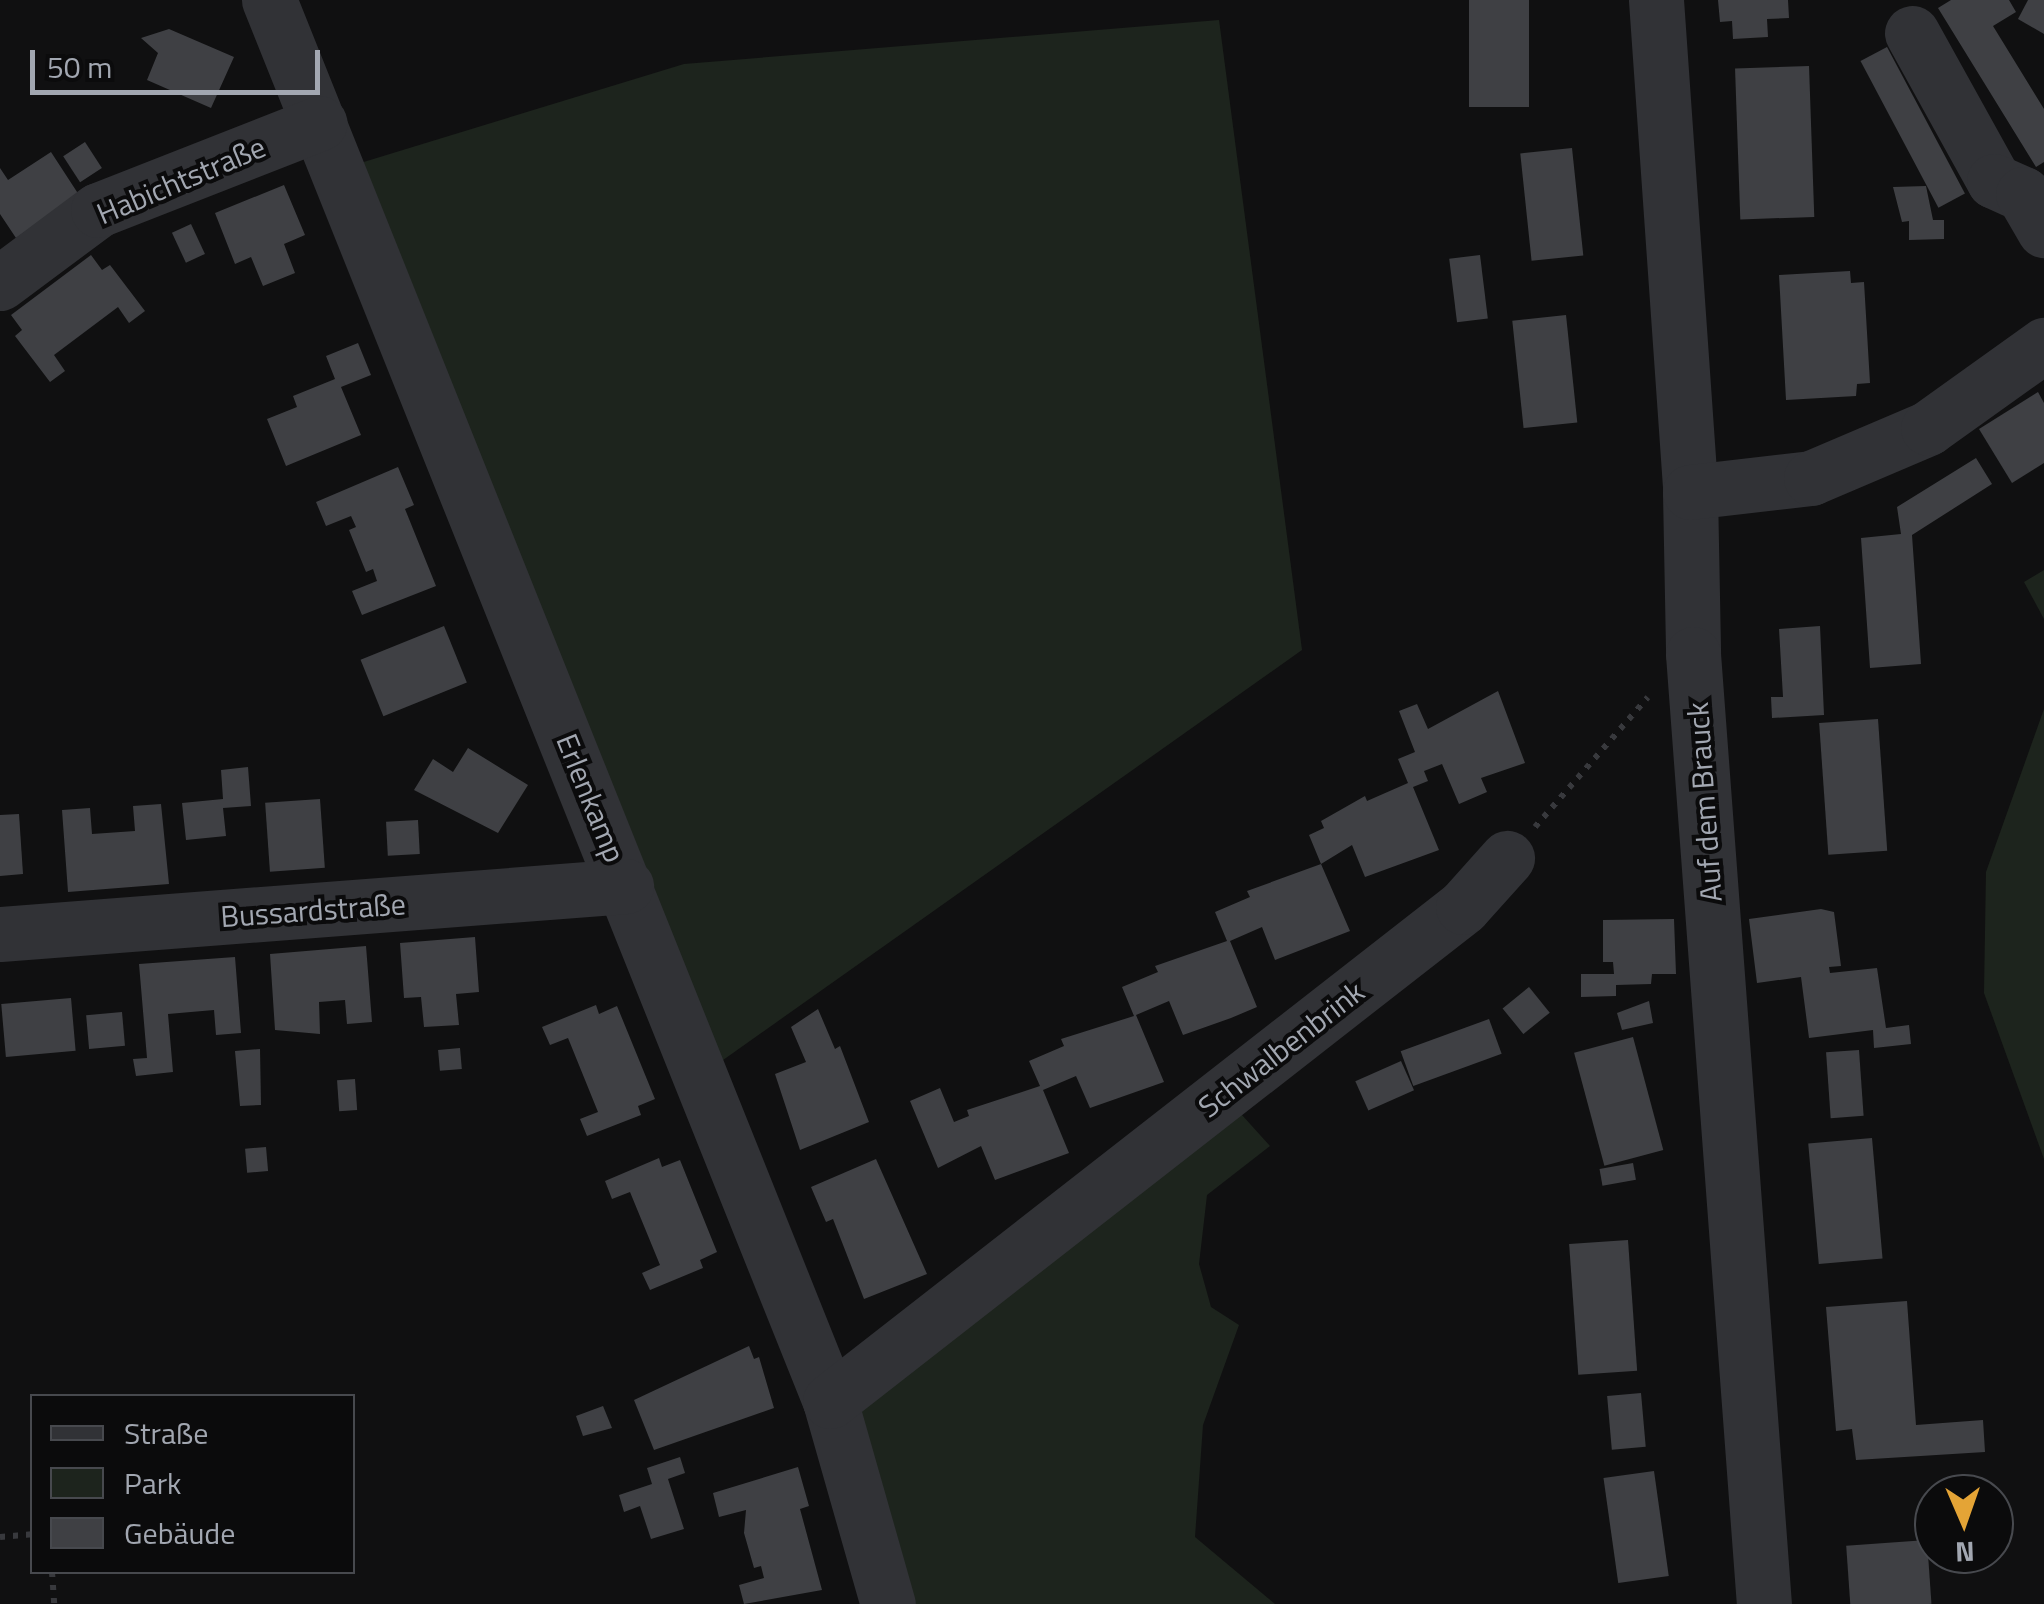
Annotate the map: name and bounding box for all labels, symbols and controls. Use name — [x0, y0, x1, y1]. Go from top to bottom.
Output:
scale bar — [35, 30, 325, 92]
text: 50 m — [47, 44, 112, 90]
street label: Habichtstraße — [91, 128, 271, 232]
street label: Auf dem Brauck — [1679, 701, 1729, 903]
street label: Erlenkamp — [549, 729, 633, 867]
street label: Bussardstraße — [219, 886, 407, 934]
street label: Schwalbenbrink — [1191, 973, 1371, 1125]
legend — [30, 1394, 355, 1574]
text: Straße — [124, 1410, 208, 1456]
text: Park — [124, 1460, 181, 1506]
north arrow — [1914, 1474, 2014, 1574]
text: Gebäude — [124, 1510, 235, 1556]
text: N — [1955, 1531, 1975, 1574]

